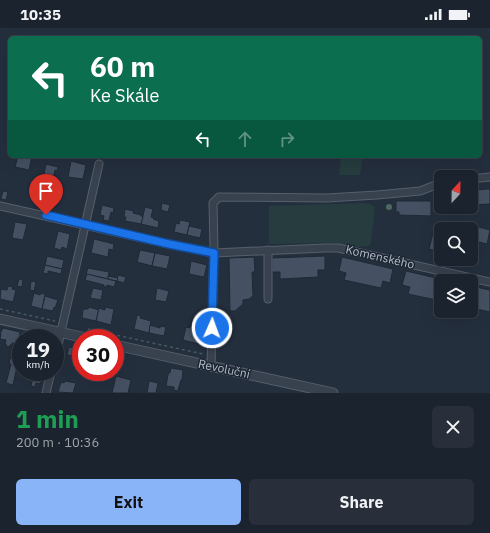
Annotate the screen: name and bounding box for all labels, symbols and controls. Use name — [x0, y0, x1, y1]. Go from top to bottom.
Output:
text: 10:35 — [20, 5, 61, 24]
text: 60 m — [90, 48, 155, 85]
icon: left — [24, 52, 76, 104]
text: Ke Skále — [90, 84, 159, 107]
icon: left — [192, 128, 214, 150]
icon: ahead — [234, 128, 256, 150]
icon: right — [276, 128, 298, 150]
north arrow — [434, 170, 478, 214]
map controls — [434, 170, 478, 318]
pin — [29, 174, 63, 215]
icon: arrive — [35, 180, 57, 202]
button: search — [434, 222, 478, 266]
street label: Komenského — [344, 241, 416, 272]
button: layers — [434, 274, 478, 318]
position arrow — [191, 307, 233, 349]
speed limit sign: 30 — [72, 329, 124, 381]
text: 19 — [26, 336, 50, 363]
street label: Revoluční — [197, 356, 251, 381]
text: km/h — [26, 358, 50, 371]
text: 1 min — [16, 403, 79, 435]
button: close — [432, 406, 474, 448]
text: 200 m · 10:36 — [16, 434, 99, 451]
button: Exit — [16, 479, 241, 525]
button: Share — [249, 479, 474, 525]

